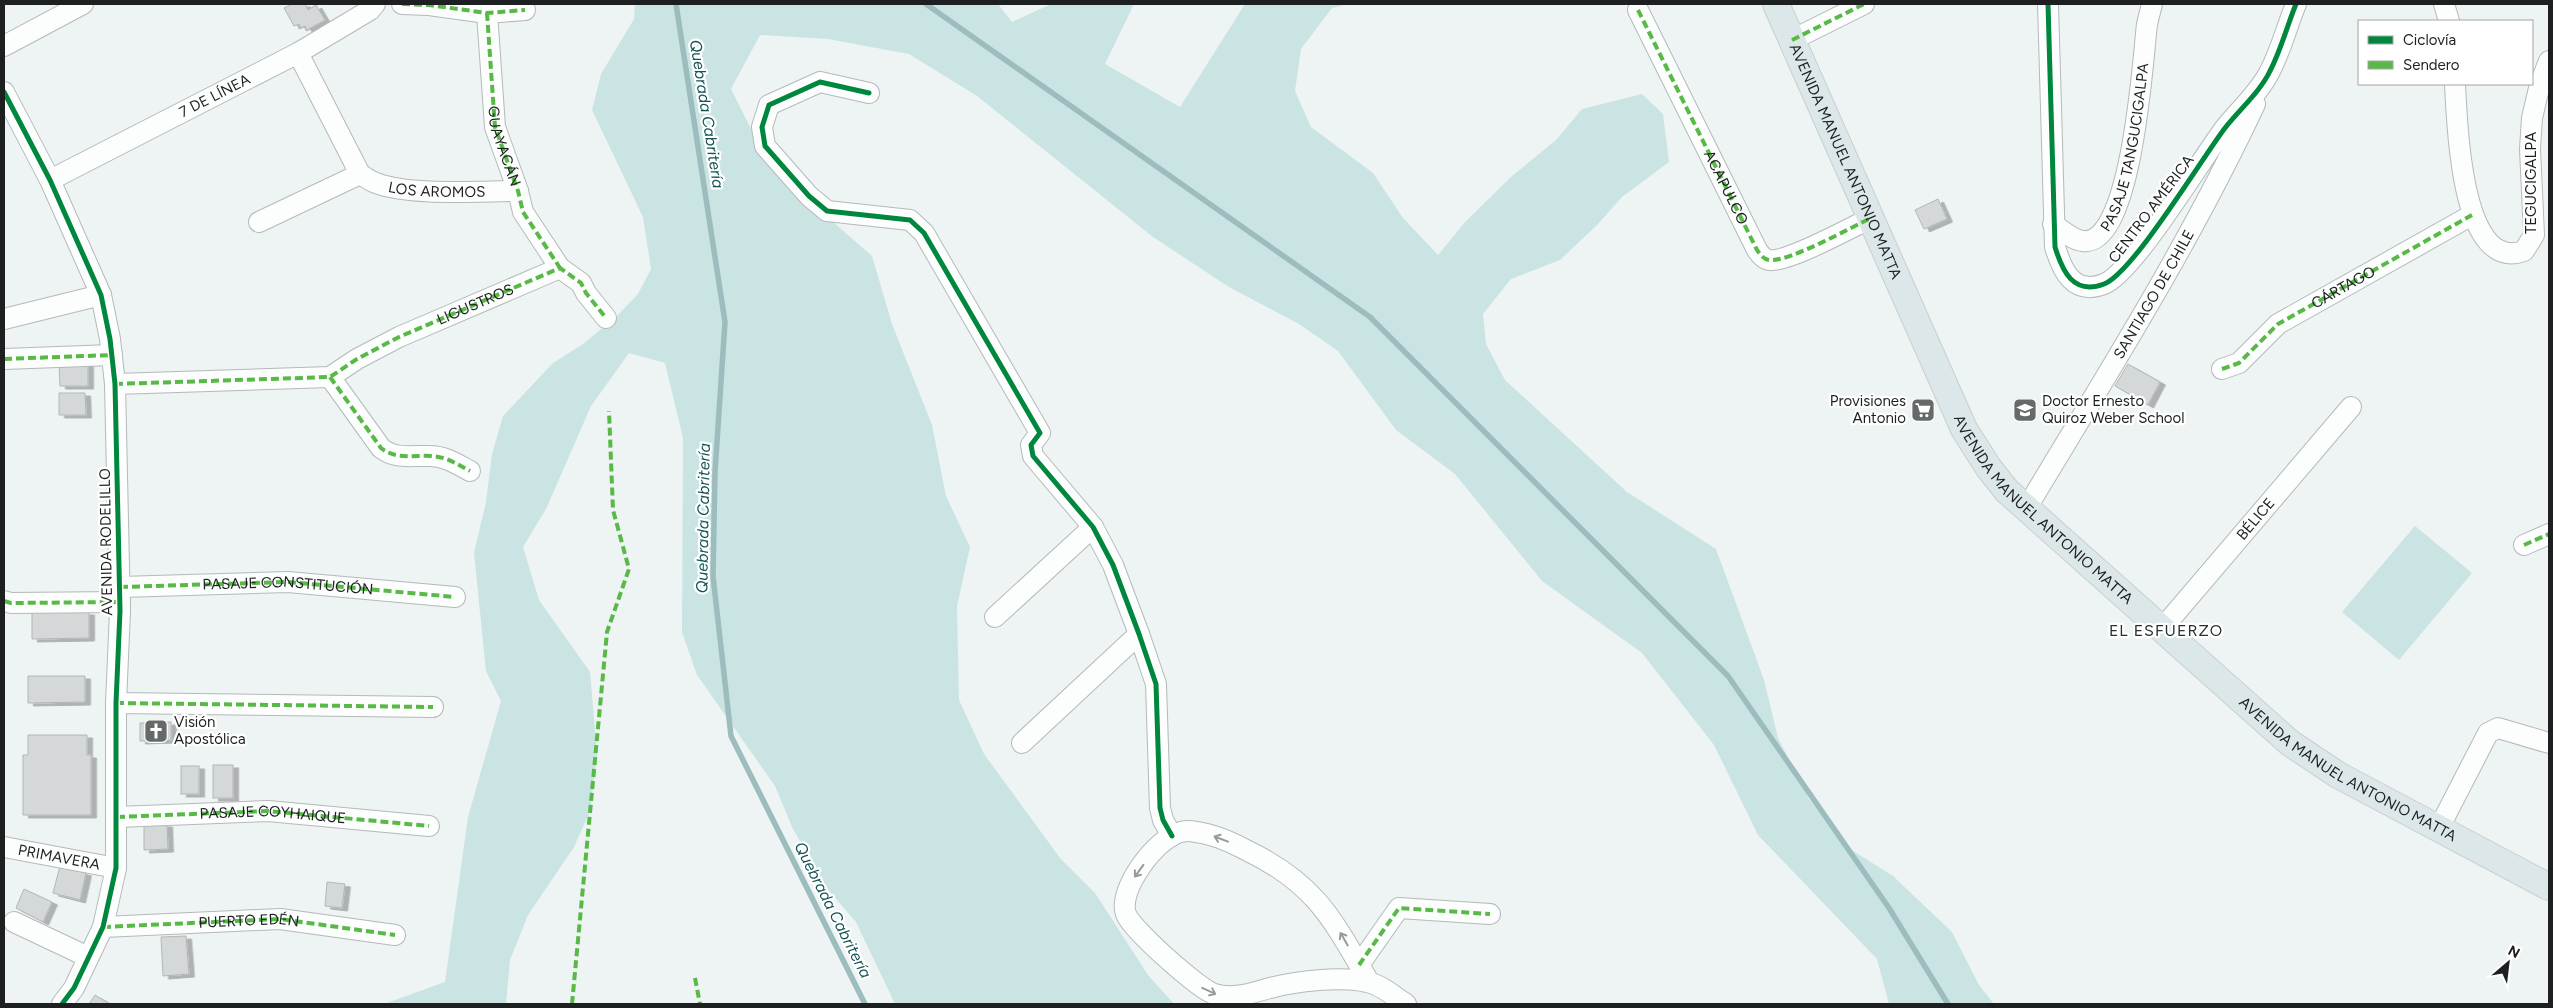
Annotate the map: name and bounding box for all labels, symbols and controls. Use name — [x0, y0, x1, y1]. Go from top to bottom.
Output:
legend — [2358, 20, 2533, 85]
text: Ciclovía — [2403, 31, 2456, 49]
water label: Quebrada Cabritería — [686, 38, 728, 190]
street label: AVENIDA MANUEL ANTONIO MATTA — [1786, 41, 1905, 282]
text: Sendero — [2403, 56, 2460, 74]
street label: PASAJE TANGUCIGALPA — [2097, 62, 2152, 235]
street label: 7 DE LÍNEA — [176, 70, 253, 121]
street label: GUAYACÁN — [485, 105, 525, 189]
street label: TEGUCIGALPA — [2522, 132, 2540, 234]
street label: ACAPULCO — [1700, 147, 1752, 227]
street label: CENTRO AMÉRICA — [2105, 151, 2197, 267]
street label: LOS AROMOS — [387, 178, 485, 201]
street label: SANTIAGO DE CHILE — [2110, 227, 2198, 362]
street label: CÁRTAGO — [2308, 262, 2378, 312]
street label: LIGUSTROS — [434, 280, 516, 329]
place label: Provisiones Antonio — [1830, 392, 1906, 427]
place label: Doctor Ernesto Quiroz Weber School — [2042, 392, 2185, 427]
supermarket icon: Provisiones Antonio — [1910, 397, 1936, 423]
school or university icon: Doctor Ernesto Quiroz Weber School — [2012, 397, 2038, 423]
street label: AVENIDA MANUEL ANTONIO MATTA — [1950, 412, 2137, 608]
water label: Quebrada Cabritería — [692, 443, 714, 593]
street label: AVENIDA RODELILLO — [96, 468, 116, 616]
street label: BÉLICE — [2233, 494, 2279, 544]
street label: PASAJE CONSTITUCIÓN — [202, 573, 374, 599]
district label: EL ESFUERZO — [2109, 621, 2223, 640]
street label: AVENIDA MANUEL ANTONIO MATTA — [2236, 693, 2460, 845]
place label: Visión Apostólica — [174, 713, 246, 748]
church icon: Visión Apostólica — [143, 718, 169, 744]
street label: PASAJE COYHAIQUE — [199, 802, 347, 827]
one-way arrow — [1214, 834, 1229, 843]
water label: Quebrada Cabritería — [790, 839, 876, 981]
street label: PRIMAVERA — [16, 841, 102, 874]
one-way arrow — [1134, 864, 1144, 878]
street label: PUERTO EDÉN — [198, 910, 300, 932]
one-way arrow — [1339, 933, 1349, 947]
north arrow — [2483, 938, 2533, 988]
text: N — [2505, 942, 2523, 962]
one-way arrow — [1202, 986, 1217, 996]

